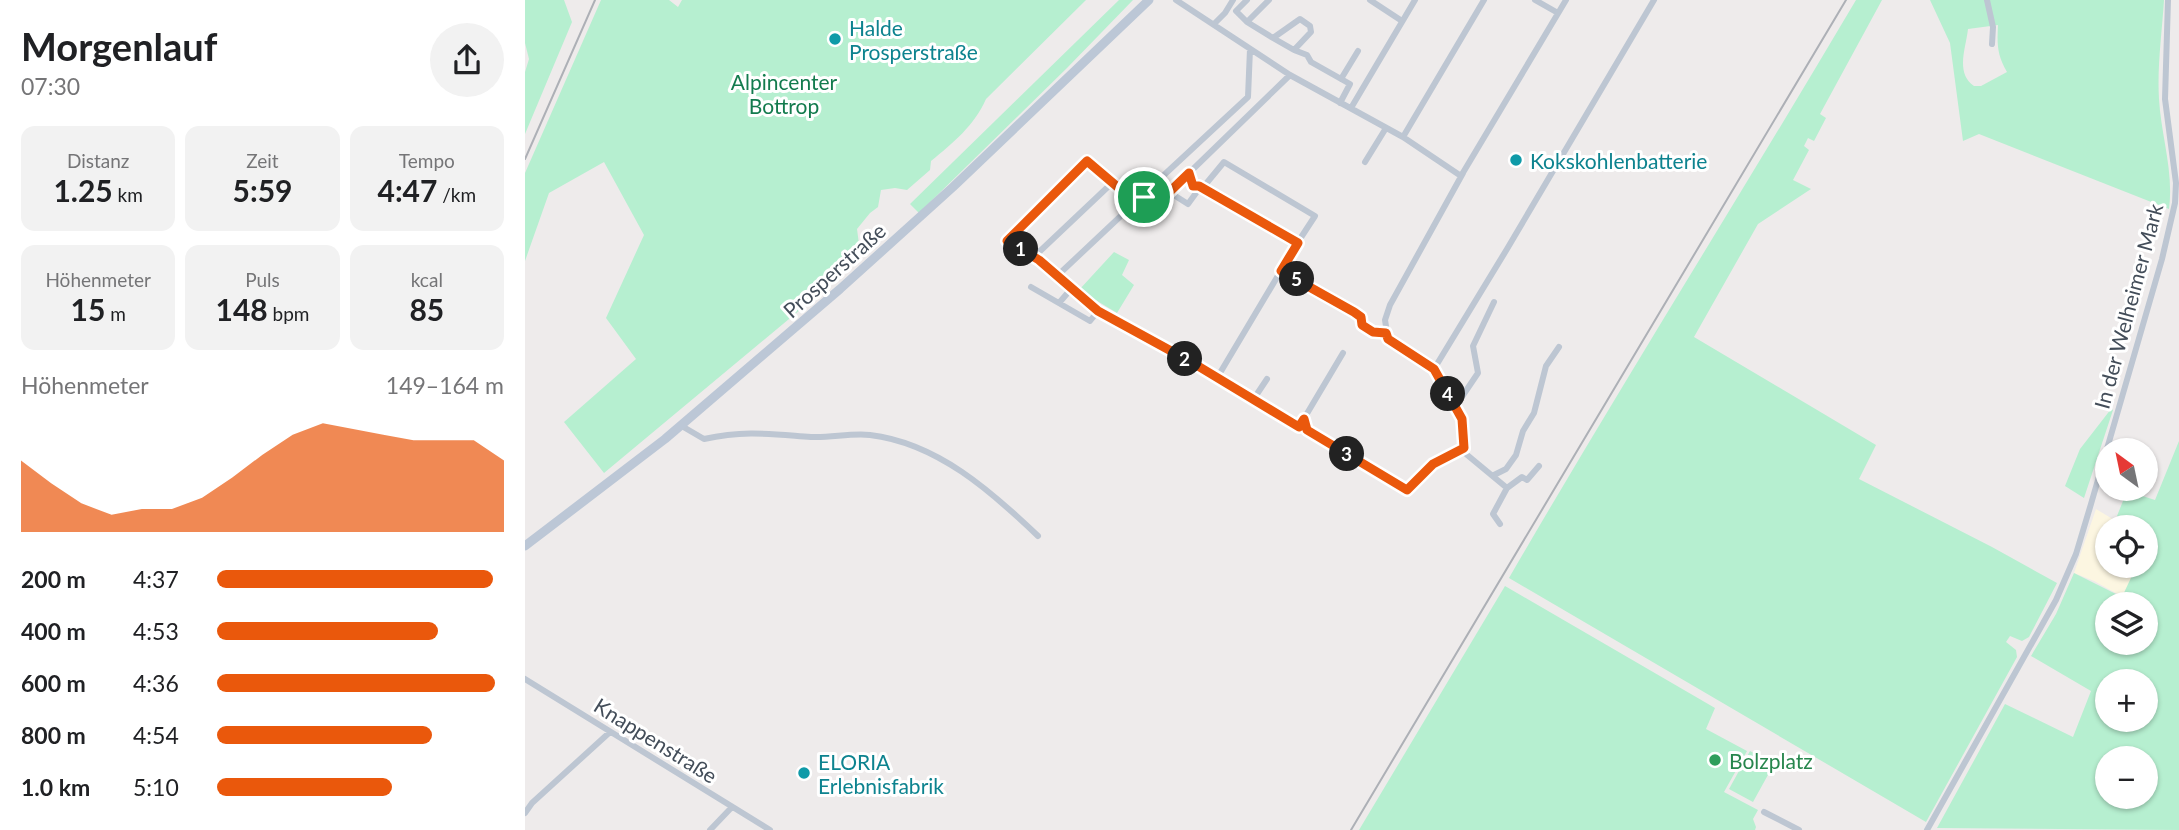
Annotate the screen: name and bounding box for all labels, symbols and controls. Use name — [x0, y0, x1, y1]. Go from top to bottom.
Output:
place label: Halde Prosperstraße — [849, 15, 978, 64]
text: Morgenlauf — [21, 23, 217, 69]
button: share — [430, 23, 504, 97]
marker: Halde Prosperstraße — [827, 31, 843, 47]
park label: Alpincenter Bottrop — [731, 69, 838, 118]
text: 07:30 — [21, 72, 80, 100]
place label: Kokskohlenbatterie — [1530, 148, 1707, 173]
text: Distanz — [67, 149, 129, 172]
text: Zeit — [246, 149, 279, 172]
text: Tempo — [399, 149, 455, 172]
marker: Kokskohlenbatterie — [1508, 152, 1524, 168]
pin — [1114, 167, 1174, 227]
text: 1.25 — [53, 172, 113, 208]
text: 5:59 — [233, 172, 292, 208]
text: 4:47 — [377, 172, 437, 208]
icon: arrive — [1125, 178, 1163, 216]
text: km — [113, 183, 143, 206]
text: /km — [437, 183, 476, 206]
street label: In der Welheimer Mark — [2089, 200, 2168, 411]
street label: Prosperstraße — [778, 218, 890, 322]
pin: 1 — [1003, 232, 1039, 266]
text: 1 — [1015, 237, 1026, 260]
pin: 5 — [1279, 262, 1315, 296]
text: 5 — [1291, 267, 1302, 290]
text: Höhenmeter — [45, 268, 151, 291]
text: Puls — [245, 268, 280, 291]
text: kcal — [411, 268, 443, 291]
text: 15 — [71, 291, 105, 327]
text: 148 — [216, 291, 268, 327]
text: 85 — [409, 291, 444, 327]
text: m — [105, 302, 126, 325]
text: bpm — [268, 302, 309, 325]
pin: 2 — [1167, 342, 1203, 376]
text: 2 — [1179, 347, 1190, 370]
text: Höhenmeter — [21, 371, 149, 399]
text: 149–164 m — [386, 371, 504, 399]
pin: 4 — [1431, 376, 1465, 412]
text: 4 — [1442, 382, 1453, 405]
pin: 3 — [1329, 436, 1365, 472]
north arrow — [2095, 438, 2158, 500]
map controls — [2095, 438, 2158, 809]
text: 3 — [1341, 442, 1352, 465]
button: locate — [2095, 515, 2158, 578]
text: 200 m — [21, 565, 86, 593]
text: 4:37 — [133, 565, 179, 593]
button: layers — [2095, 592, 2158, 655]
text: 400 m — [21, 617, 86, 645]
text: 4:53 — [133, 617, 179, 645]
text: 600 m — [21, 669, 86, 697]
text: 4:36 — [133, 669, 179, 697]
button: + — [2095, 669, 2158, 732]
street label: Knappenstraße — [590, 692, 722, 788]
text: 800 m — [21, 721, 86, 749]
text: 4:54 — [133, 721, 179, 749]
button: − — [2095, 746, 2158, 809]
place label: Bolzplatz — [1729, 748, 1813, 773]
place label: ELORIA Erlebnisfabrik — [818, 749, 944, 798]
marker: Bolzplatz — [1707, 752, 1723, 768]
marker: ELORIA Erlebnisfabrik — [796, 765, 812, 781]
text: 1.0 km — [21, 773, 90, 801]
text: 5:10 — [133, 773, 179, 801]

